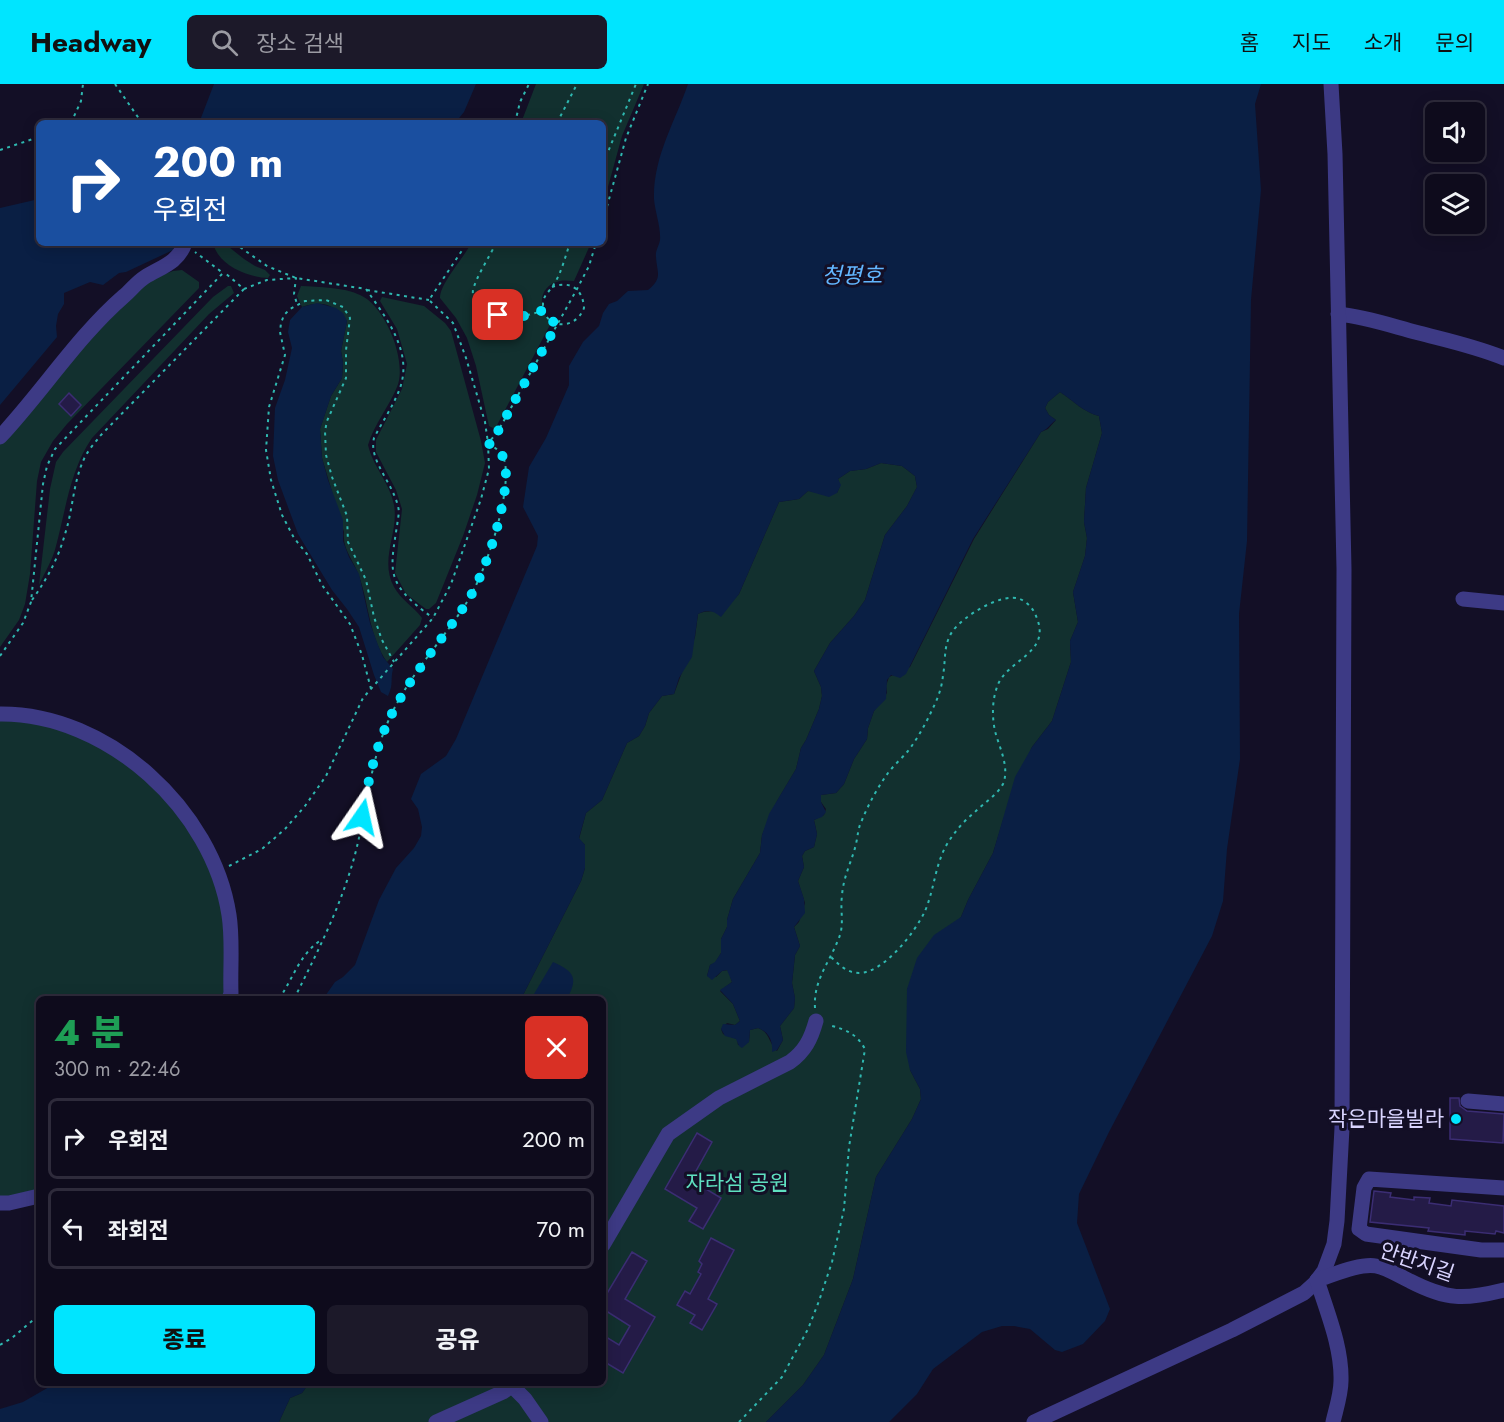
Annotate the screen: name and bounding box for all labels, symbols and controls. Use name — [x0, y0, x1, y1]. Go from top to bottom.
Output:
search box — [187, 15, 607, 69]
text: Headway — [30, 22, 151, 63]
icon: search — [208, 26, 241, 59]
text: 장소 검색 — [256, 27, 344, 59]
text: 홈 — [1240, 28, 1259, 58]
text: 지도 — [1292, 28, 1331, 58]
text: 소개 — [1364, 28, 1402, 58]
text: 문의 — [1435, 28, 1474, 58]
map controls — [1425, 102, 1485, 234]
button: sound — [1425, 102, 1485, 162]
text: 200 m — [153, 132, 283, 193]
icon: right — [54, 144, 132, 222]
button: layers — [1425, 174, 1485, 234]
text: 우회전 — [153, 190, 228, 229]
water label: 청평호 — [822, 259, 884, 291]
pin — [472, 289, 523, 340]
icon: arrive — [481, 298, 514, 331]
position arrow — [330, 785, 394, 849]
text: 4 분 — [54, 1006, 124, 1058]
button: close — [525, 1016, 588, 1079]
text: 300 m · 22:46 — [54, 1055, 180, 1084]
place label: 작은마을빌라 — [1328, 1104, 1444, 1134]
marker: 작은마을빌라 — [1449, 1112, 1463, 1126]
icon: right — [57, 1122, 90, 1155]
text: 200 m — [522, 1123, 585, 1155]
text: 우회전 — [108, 1124, 169, 1156]
park label: 자라섬 공원 — [686, 1168, 788, 1198]
icon: left — [57, 1212, 90, 1245]
text: 70 m — [536, 1213, 585, 1245]
text: 좌회전 — [108, 1214, 169, 1246]
street label: 안반지길 — [1376, 1235, 1458, 1289]
button: 종료 — [54, 1305, 315, 1374]
button: 공유 — [327, 1305, 588, 1374]

